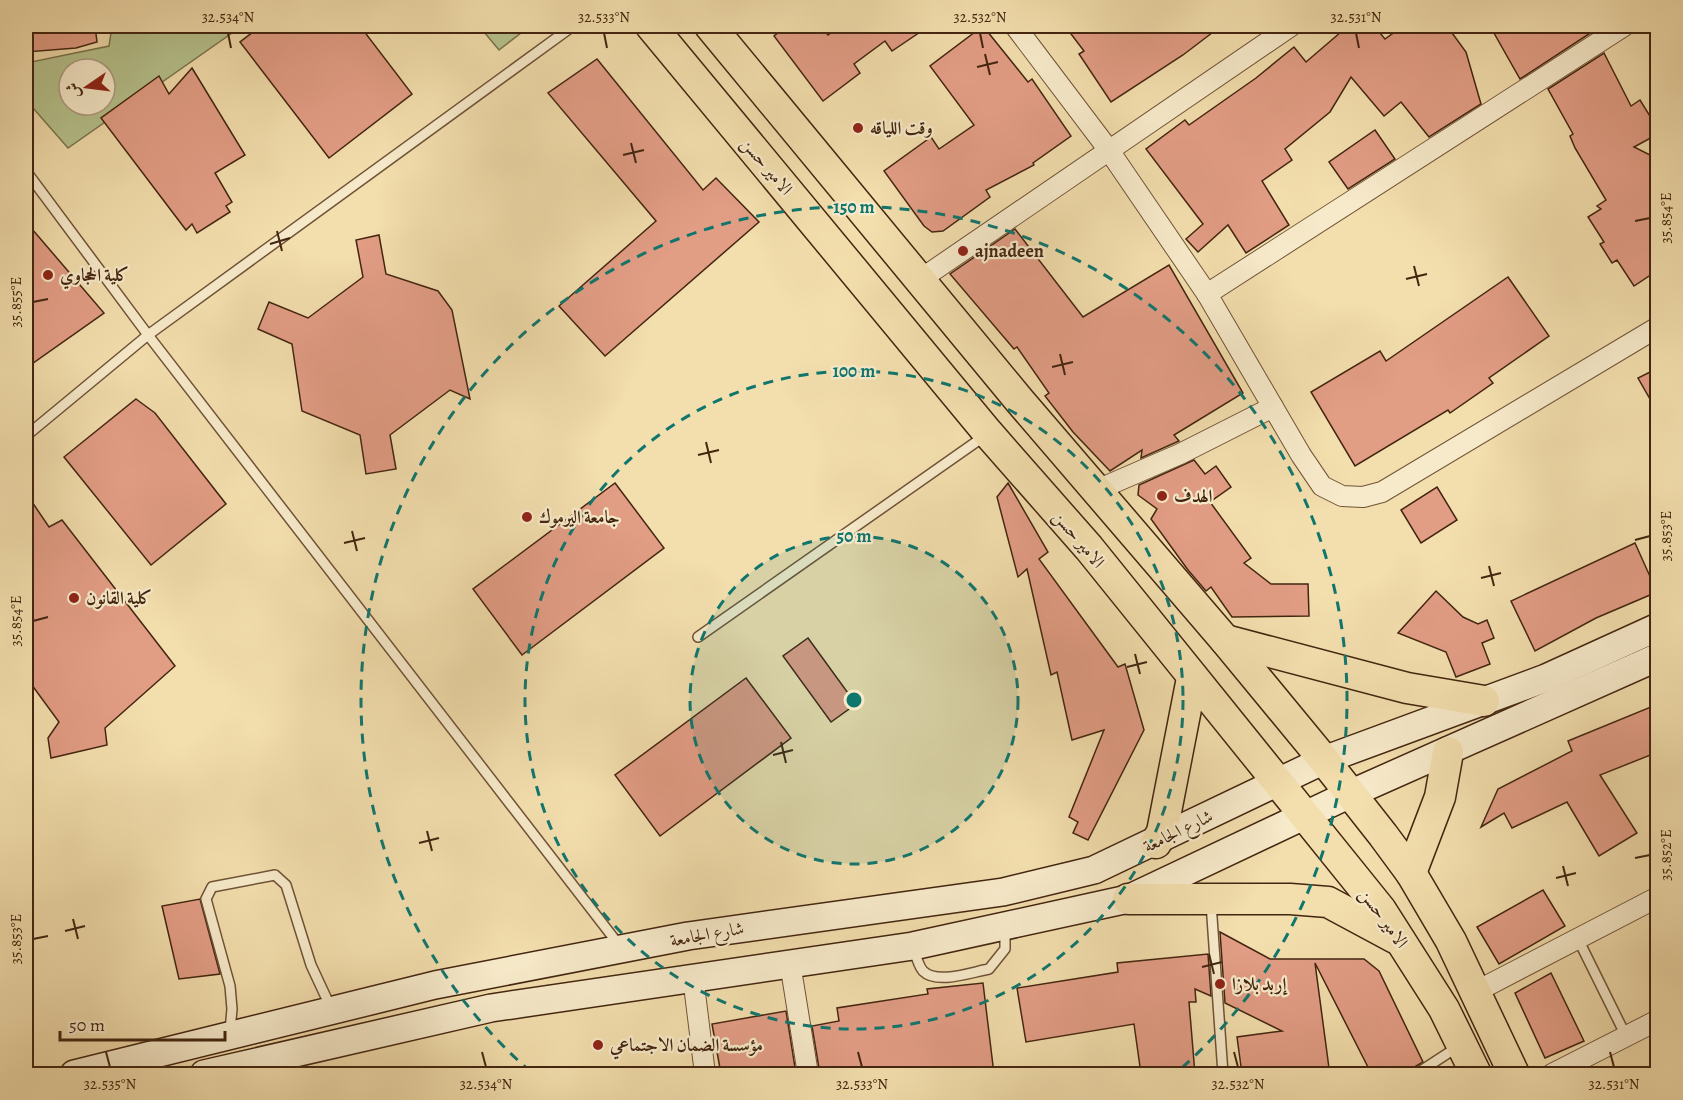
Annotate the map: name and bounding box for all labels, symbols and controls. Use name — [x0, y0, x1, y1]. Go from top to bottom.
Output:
text: 32.534°N — [202, 7, 255, 27]
text: 32.533°N — [578, 7, 630, 27]
text: 32.532°N — [953, 7, 1007, 27]
text: 32.531°N — [1330, 7, 1382, 27]
north arrow — [57, 57, 117, 117]
text: ش — [61, 80, 86, 101]
place label: وقت اللياقه — [870, 116, 933, 140]
marker: وقت اللياقه — [851, 121, 865, 135]
street label: الامير حسن — [736, 132, 798, 200]
text: 35.854°E — [1656, 192, 1676, 244]
text: 150 m — [833, 195, 875, 219]
place label: ajnadeen — [975, 239, 1044, 263]
marker: ajnadeen — [956, 244, 970, 258]
place label: كلية الحجاوي — [60, 263, 129, 290]
marker: كلية الحجاوي — [41, 268, 55, 282]
text: 35.855°E — [6, 277, 26, 327]
text: 100 m — [833, 359, 875, 383]
place label: الهدف — [1174, 484, 1213, 508]
marker: الهدف — [1155, 489, 1169, 503]
place label: جامعة اليرموك — [539, 505, 620, 529]
street label: الامير حسن — [1048, 505, 1110, 573]
marker: جامعة اليرموك — [520, 510, 534, 524]
text: 35.853°E — [1656, 511, 1676, 561]
text: 50 m — [837, 524, 871, 548]
place label: كلية القانون — [86, 586, 152, 610]
marker: كلية القانون — [67, 591, 81, 605]
text: 35.854°E — [6, 595, 26, 647]
centre of rings — [844, 690, 864, 710]
street label: شارع الجامعة — [1139, 804, 1218, 861]
text: 35.852°E — [1656, 829, 1676, 881]
street label: الامير حسن — [1354, 883, 1414, 953]
text: 35.853°E — [6, 914, 26, 964]
street label: شارع الجامعة — [668, 916, 746, 955]
place label: إربد بلازا — [1232, 972, 1288, 996]
marker: إربد بلازا — [1213, 977, 1227, 991]
scale bar — [60, 1004, 225, 1042]
text: 50 m — [69, 1013, 105, 1037]
place label: مؤسسة الضمان الاجتماعي — [609, 1033, 763, 1060]
marker: مؤسسة الضمان الاجتماعي — [591, 1038, 605, 1052]
text: 32.535°N — [84, 1074, 136, 1094]
text: 32.534°N — [460, 1074, 513, 1094]
text: 32.533°N — [836, 1074, 888, 1094]
text: 32.532°N — [1211, 1074, 1265, 1094]
text: 32.531°N — [1588, 1074, 1640, 1094]

